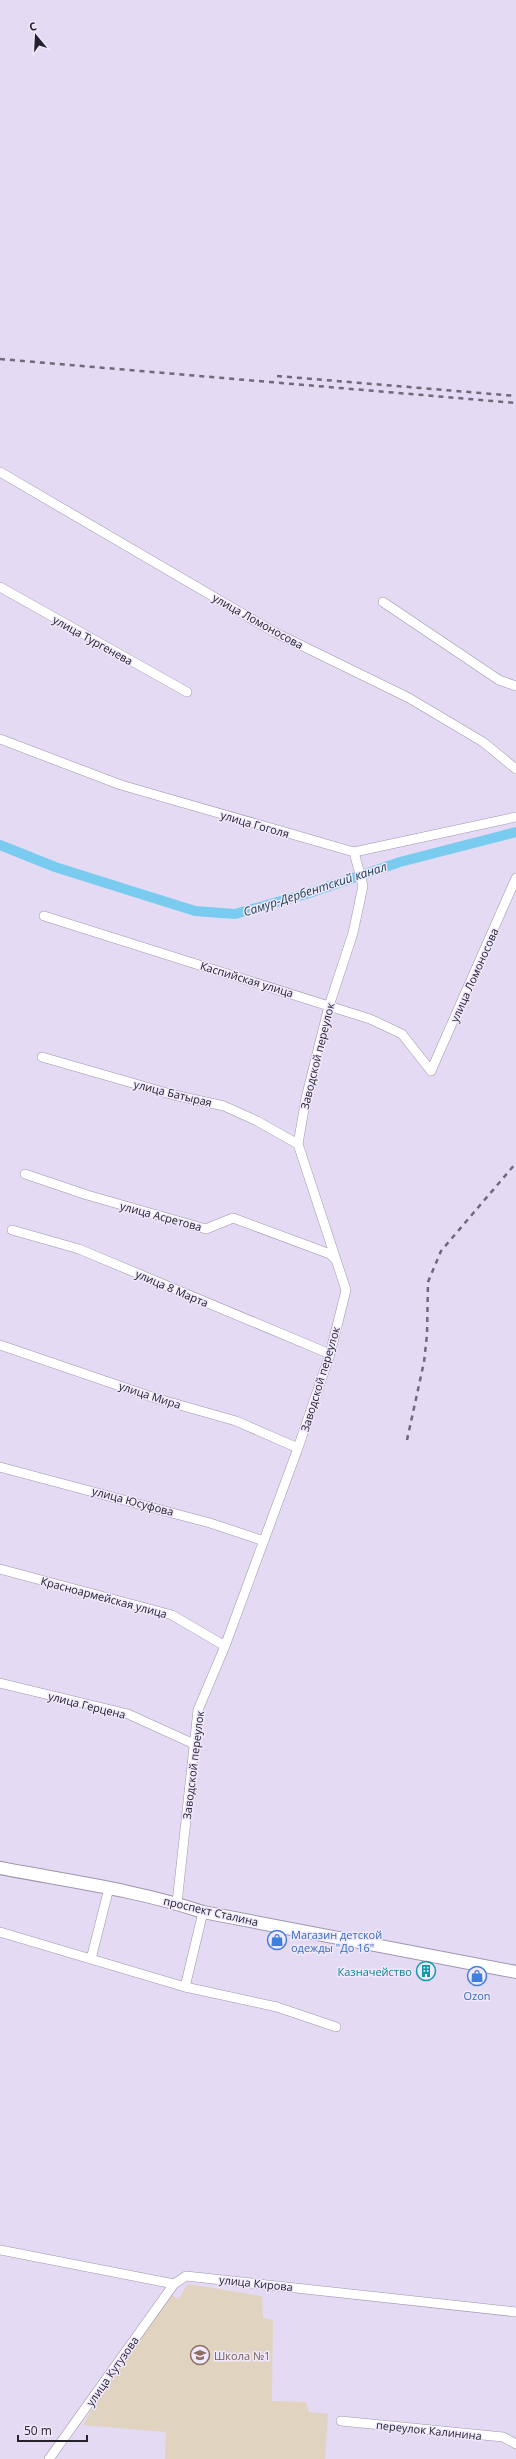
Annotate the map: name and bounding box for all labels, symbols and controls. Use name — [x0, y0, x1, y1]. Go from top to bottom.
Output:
north arrow — [16, 16, 56, 56]
text: С — [27, 18, 38, 34]
street label: улица Ломоносова — [210, 590, 306, 652]
street label: улица Тургенева — [50, 612, 136, 668]
street label: улица Гоголя — [219, 807, 291, 841]
water label: Самур-Дербентский канал — [241, 858, 389, 920]
street label: улица Ломоносова — [446, 926, 502, 1024]
street label: Каспийская улица — [199, 958, 295, 1000]
street label: Заводской переулок — [297, 1001, 338, 1111]
street label: улица Батырая — [132, 1076, 214, 1110]
street label: улица Асретова — [118, 1198, 204, 1234]
street label: улица 8 Марта — [133, 1266, 211, 1310]
street label: Заводской переулок — [297, 1324, 343, 1433]
street label: улица Мира — [117, 1378, 183, 1412]
street label: улица Юсуфова — [91, 1483, 175, 1519]
street label: Красноармейская улица — [39, 1573, 169, 1621]
street label: улица Герцена — [47, 1688, 127, 1722]
street label: Заводской переулок — [179, 1710, 207, 1820]
street label: проспект Сталина — [162, 1893, 260, 1929]
place label: Магазин детской одежды "До 16" — [291, 1927, 382, 1955]
shop icon: Магазин детской одежды "До 16" — [266, 1929, 288, 1951]
building icon: Казначейство — [415, 1960, 437, 1982]
place label: Казначейство — [338, 1964, 412, 1979]
shop icon: Ozon — [466, 1965, 488, 1987]
place label: Ozon — [463, 1988, 491, 2003]
street label: улица Кирова — [218, 2272, 294, 2294]
street label: улица Кутузова — [82, 2333, 142, 2409]
school or university icon: Школа №1 — [189, 2344, 211, 2366]
place label: Школа №1 — [214, 2348, 270, 2363]
scale bar — [18, 2417, 87, 2443]
street label: переулок Калинина — [375, 2417, 483, 2443]
text: 50 m — [24, 2422, 52, 2439]

